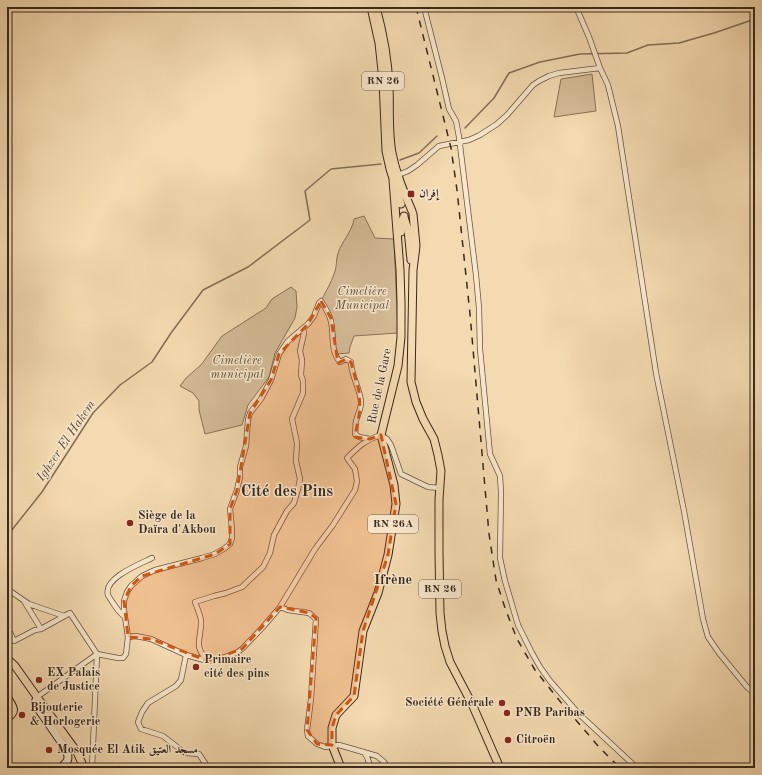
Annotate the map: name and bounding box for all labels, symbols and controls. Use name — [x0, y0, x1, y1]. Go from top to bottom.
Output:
road number: RN 26 — [362, 72, 404, 90]
place label: إفران — [419, 188, 440, 201]
marker: إفران — [406, 189, 416, 199]
park label: Cimetière Municipal — [334, 286, 389, 312]
street label: Rue de la Gare — [366, 347, 394, 425]
park label: Cimetière municipal — [211, 355, 264, 381]
water label: Ighzer El Hakem — [34, 398, 98, 485]
district label: Cité des Pins — [241, 484, 333, 500]
place label: Siège de la Daïra d'Akbou — [138, 510, 216, 536]
road number: RN 26A — [368, 515, 418, 533]
marker: Siège de la Daïra d'Akbou — [125, 518, 135, 528]
district label: Ifrène — [374, 573, 412, 587]
road number: RN 26 — [419, 580, 461, 598]
place label: Primaire cité des pins — [204, 654, 269, 680]
marker: Primaire cité des pins — [191, 662, 201, 672]
place label: EX Palais de Justice — [47, 667, 100, 693]
marker: EX Palais de Justice — [34, 675, 44, 685]
place label: Société Générale — [405, 697, 494, 709]
marker: Société Générale — [497, 698, 507, 708]
place label: Bijouterie & Horlogerie — [30, 702, 101, 728]
place label: PNB Paribas — [515, 707, 585, 719]
marker: PNB Paribas — [502, 708, 512, 718]
marker: Bijouterie & Horlogerie — [17, 710, 27, 720]
place label: Citroën — [516, 734, 556, 746]
marker: Citroën — [503, 735, 513, 745]
place label: Mosquée El Atik مسجد العتيق — [57, 743, 198, 757]
marker: Mosquée El Atik مسجد العتيق — [44, 745, 54, 755]

